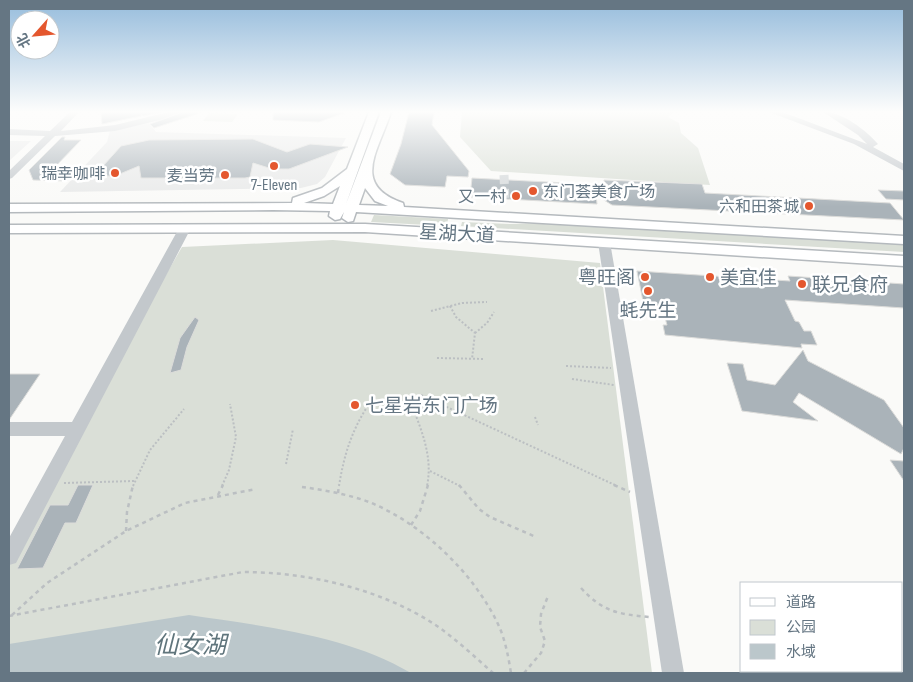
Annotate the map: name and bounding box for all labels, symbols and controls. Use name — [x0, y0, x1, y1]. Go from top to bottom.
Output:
north arrow — [10, 10, 60, 60]
text: 北 — [13, 31, 35, 51]
marker: 7-Eleven — [268, 160, 280, 172]
place label: 瑞幸咖啡 — [41, 165, 105, 184]
marker: 瑞幸咖啡 — [109, 167, 121, 179]
place label: 麦当劳 — [167, 167, 215, 186]
marker: 麦当劳 — [219, 169, 231, 181]
place label: 7-Eleven — [251, 176, 297, 195]
place label: 东门荟美食广场 — [543, 183, 655, 202]
marker: 东门荟美食广场 — [527, 185, 539, 197]
place label: 又一村 — [458, 188, 506, 207]
marker: 又一村 — [510, 190, 522, 202]
place label: 六和田茶城 — [719, 198, 799, 217]
marker: 六和田茶城 — [803, 200, 815, 212]
street label: 星湖大道 — [418, 221, 495, 248]
place label: 粤旺阁 — [578, 267, 635, 290]
place label: 美宜佳 — [720, 267, 777, 290]
marker: 粤旺阁 — [639, 271, 651, 283]
marker: 美宜佳 — [704, 271, 716, 283]
place label: 联兄食府 — [812, 274, 888, 297]
marker: 联兄食府 — [796, 278, 808, 290]
marker: 蚝先生 — [642, 285, 654, 297]
place label: 蚝先生 — [619, 300, 677, 323]
place label: 七星岩东门广场 — [365, 395, 498, 418]
marker: 七星岩东门广场 — [349, 399, 361, 411]
legend — [740, 582, 903, 672]
text: 道路 — [786, 593, 816, 612]
text: 公园 — [786, 618, 816, 637]
water label: 仙女湖 — [154, 631, 230, 660]
text: 水域 — [786, 643, 816, 662]

